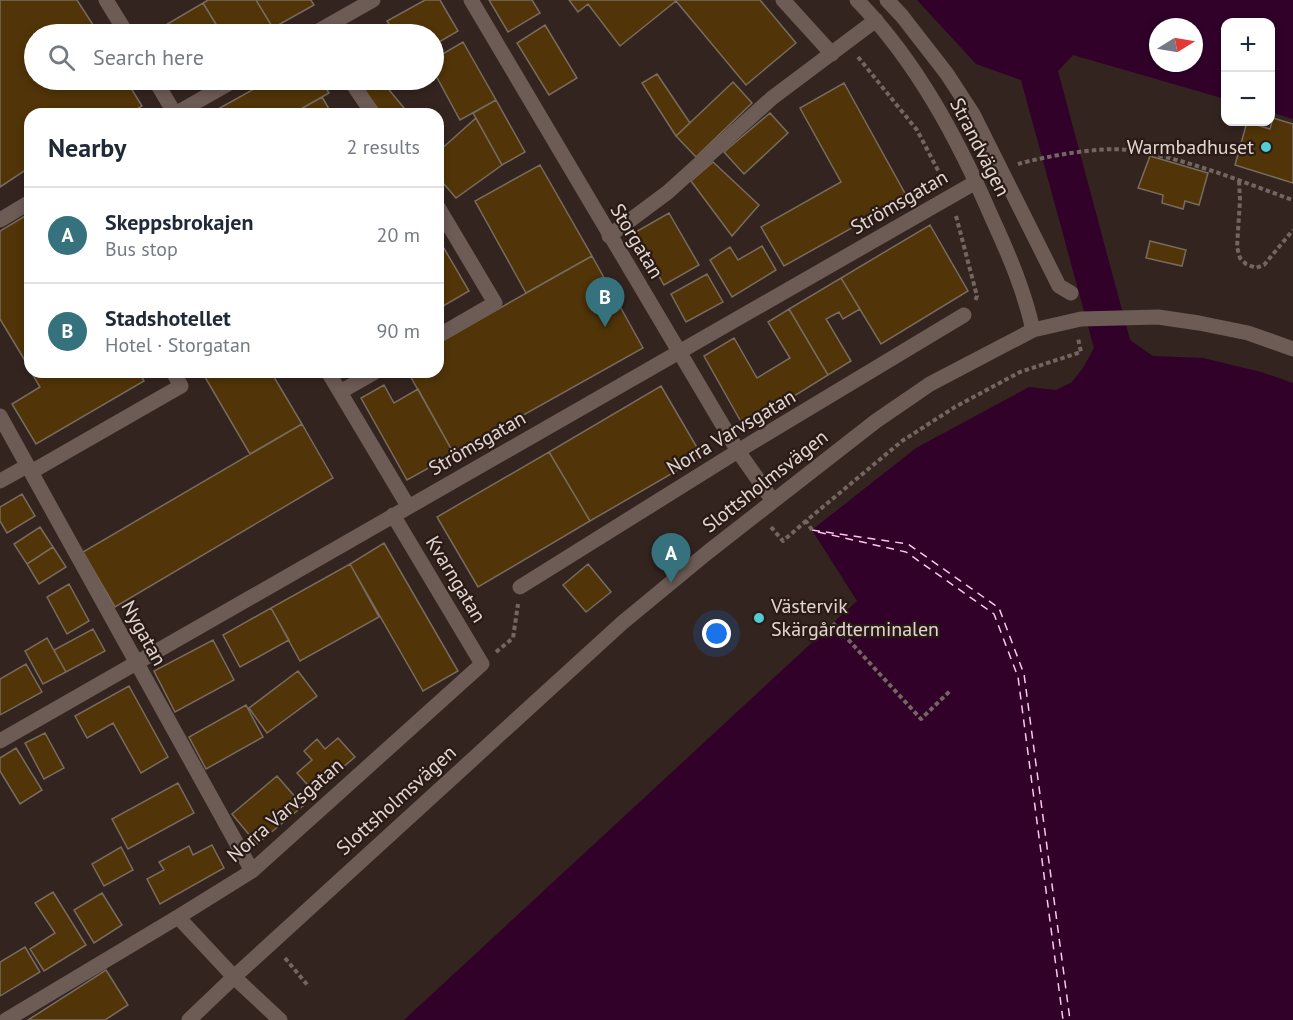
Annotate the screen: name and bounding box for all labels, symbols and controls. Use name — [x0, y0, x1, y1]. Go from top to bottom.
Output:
north arrow — [1149, 18, 1203, 72]
map controls — [1221, 18, 1275, 126]
button: + — [1221, 18, 1275, 72]
search box — [24, 24, 444, 90]
icon: search — [45, 41, 78, 74]
text: Search here — [93, 43, 204, 71]
button: − — [1221, 72, 1275, 126]
street label: Strandvägen — [944, 93, 1016, 201]
text: Nearby — [48, 131, 126, 164]
text: 2 results — [347, 134, 420, 160]
place label: Warmbadhuset — [1127, 134, 1254, 160]
marker: Warmbadhuset — [1259, 140, 1273, 154]
street label: Strömsgatan — [846, 164, 952, 240]
street label: Storgatan — [604, 199, 670, 283]
text: Skeppsbrokajen — [105, 208, 254, 236]
text: A — [61, 222, 74, 248]
text: 20 m — [377, 222, 420, 248]
text: Bus stop — [105, 236, 178, 262]
pin: B — [586, 278, 624, 327]
text: Stadshotellet — [105, 304, 231, 332]
text: B — [62, 318, 73, 344]
text: 90 m — [377, 318, 420, 344]
text: Hotel · Storgatan — [105, 332, 251, 358]
street label: Norra Varvsgatan — [662, 383, 800, 481]
street label: Strömsgatan — [424, 405, 530, 481]
street label: Slottsholmsvägen — [697, 424, 833, 538]
street label: Kvarngatan — [420, 531, 492, 627]
pin: A — [652, 534, 690, 583]
place label: Västervik Skärgårdterminalen — [770, 593, 939, 642]
street label: Nygatan — [115, 596, 173, 670]
marker: Västervik Skärgårdterminalen — [752, 611, 766, 625]
your location — [702, 619, 731, 648]
street label: Slottsholmsvägen — [331, 739, 461, 861]
street label: Norra Varvsgatan — [221, 752, 349, 868]

